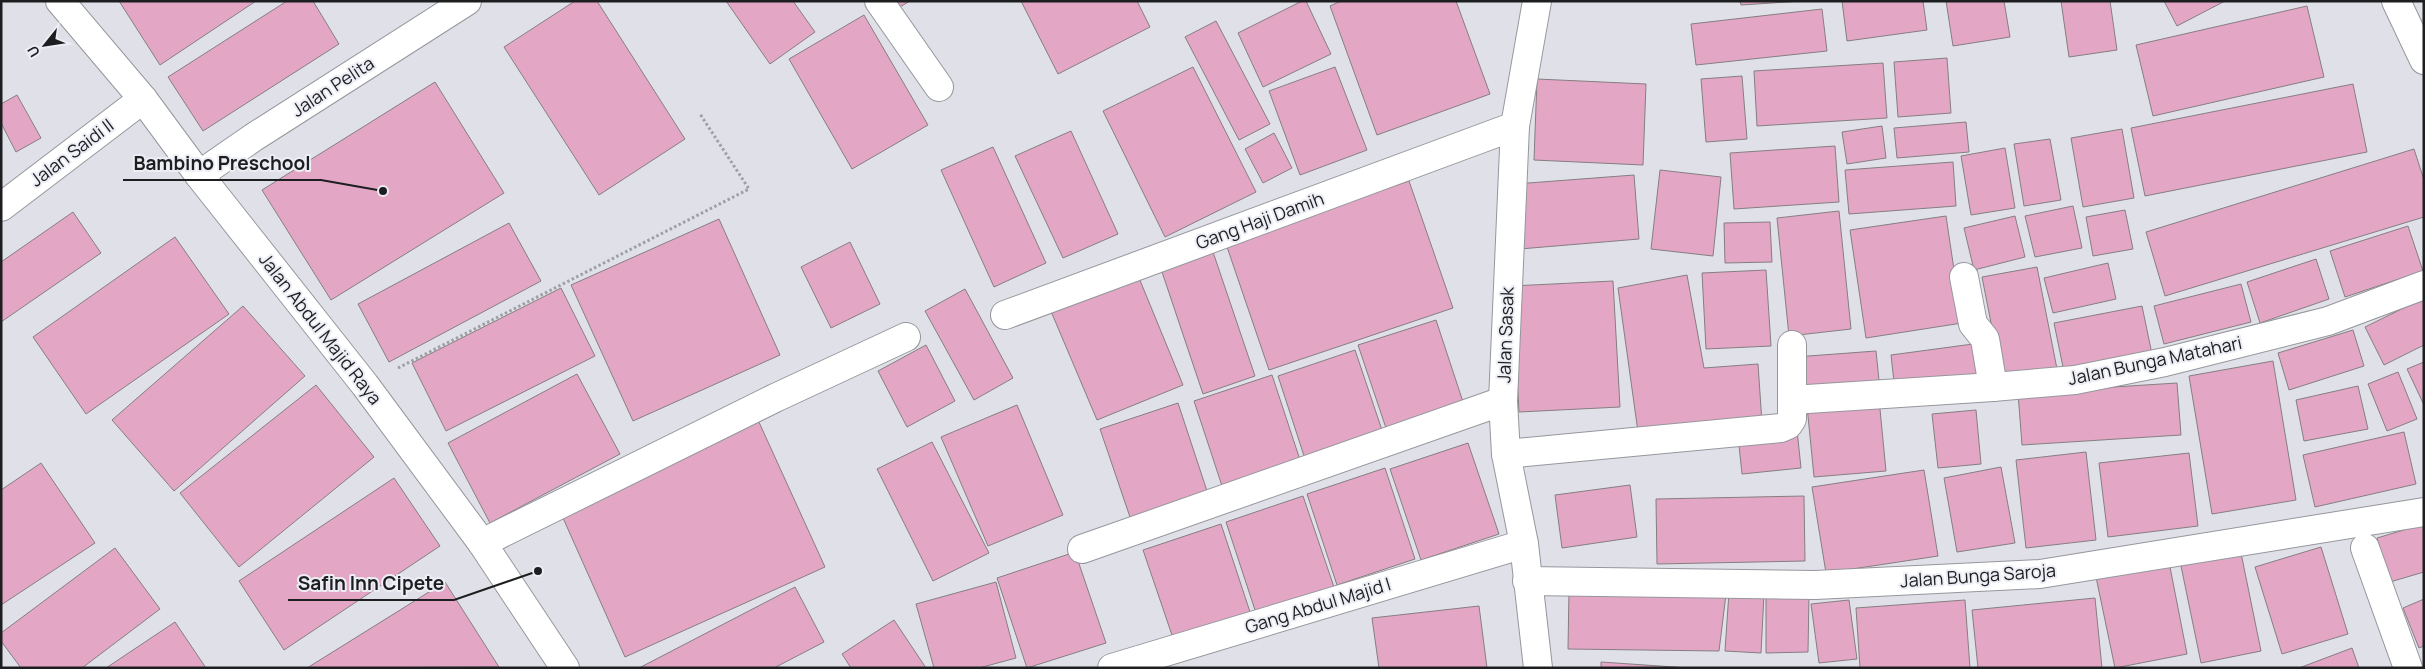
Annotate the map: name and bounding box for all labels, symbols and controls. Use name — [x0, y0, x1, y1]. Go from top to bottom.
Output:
north arrow — [20, 20, 70, 70]
text: U — [23, 43, 44, 61]
street label: Jalan Pelita — [287, 51, 378, 122]
street label: Jalan Saidi II — [25, 113, 118, 192]
callout: Bambino Preschool — [123, 146, 321, 180]
text: Bambino Preschool — [133, 150, 311, 176]
street label: Gang Haji Damih — [1192, 186, 1327, 254]
street label: Jalan Abdul Majid Raya — [254, 248, 388, 409]
street label: Jalan Sasak — [1491, 285, 1519, 384]
street label: Jalan Bunga Matahari — [2066, 330, 2244, 390]
street label: Jalan Bunga Saroja — [1899, 558, 2057, 592]
callout: Safin Inn Cipete — [288, 566, 454, 600]
text: Safin Inn Cipete — [298, 570, 444, 596]
street label: Gang Abdul Majid I — [1242, 571, 1393, 639]

